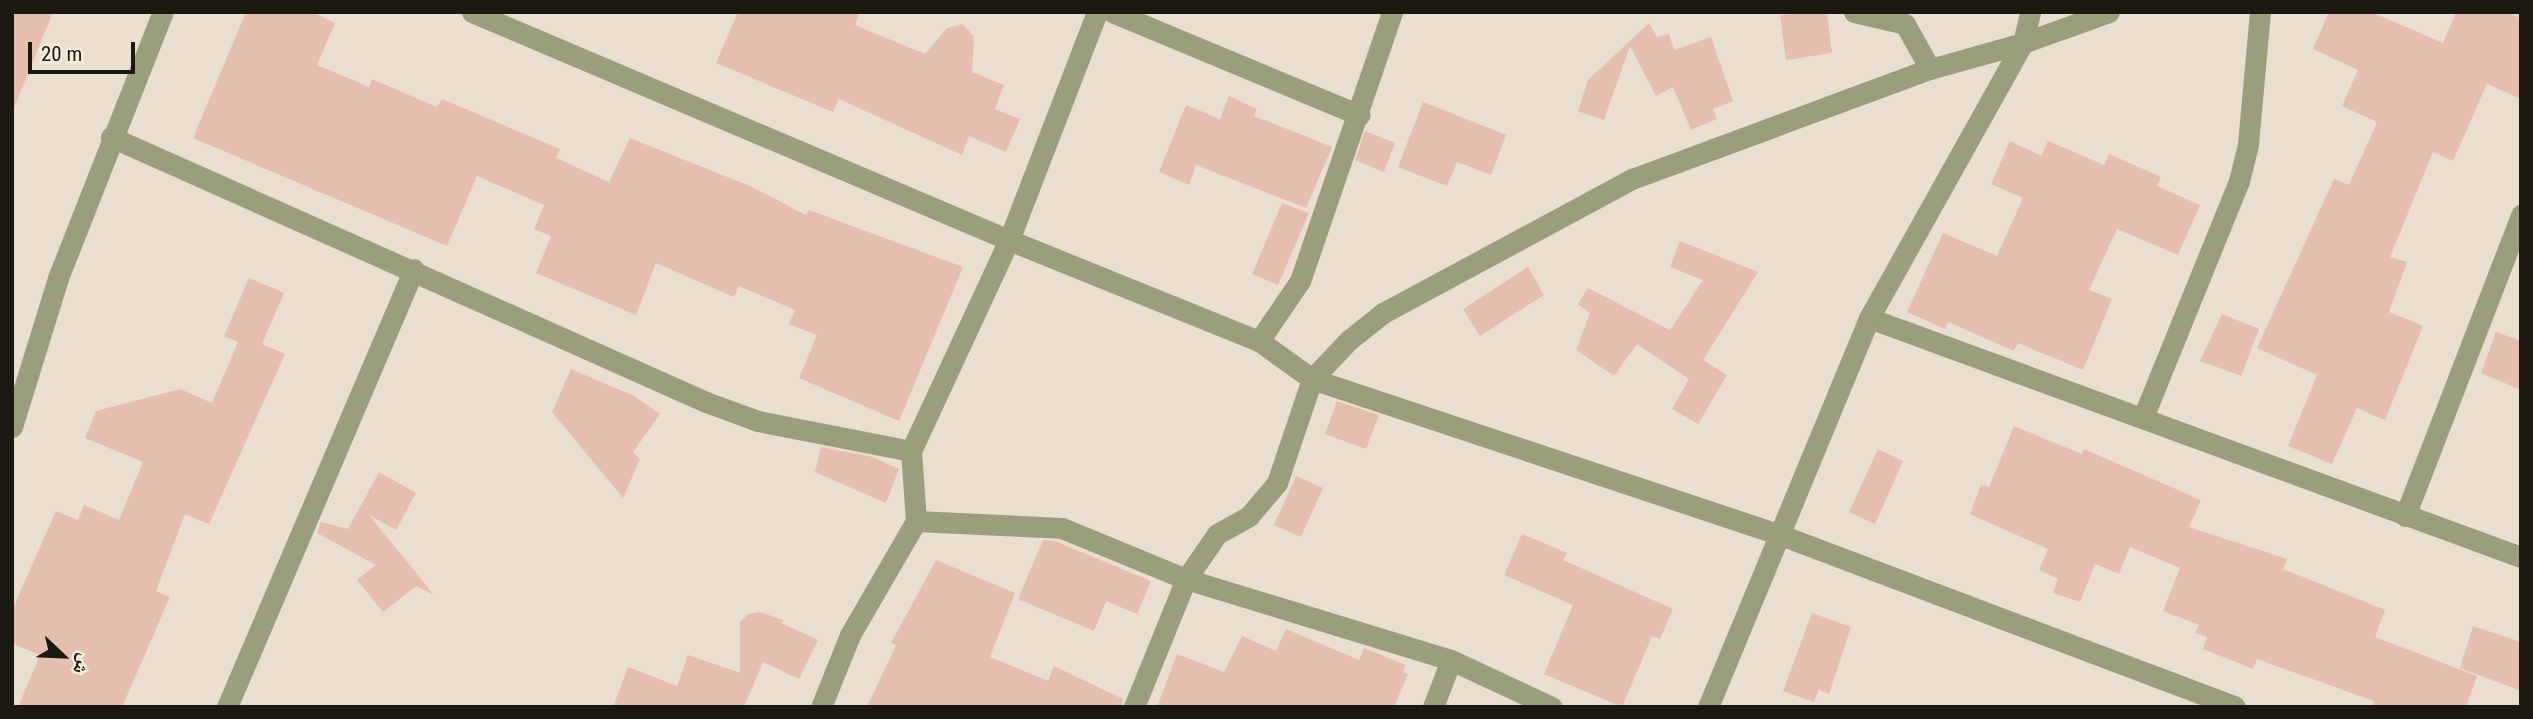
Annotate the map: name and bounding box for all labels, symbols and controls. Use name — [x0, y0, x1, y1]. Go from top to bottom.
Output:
scale bar — [32, 28, 138, 72]
text: 20 m — [41, 42, 82, 66]
north arrow — [28, 621, 98, 691]
text: ش — [68, 651, 97, 678]

